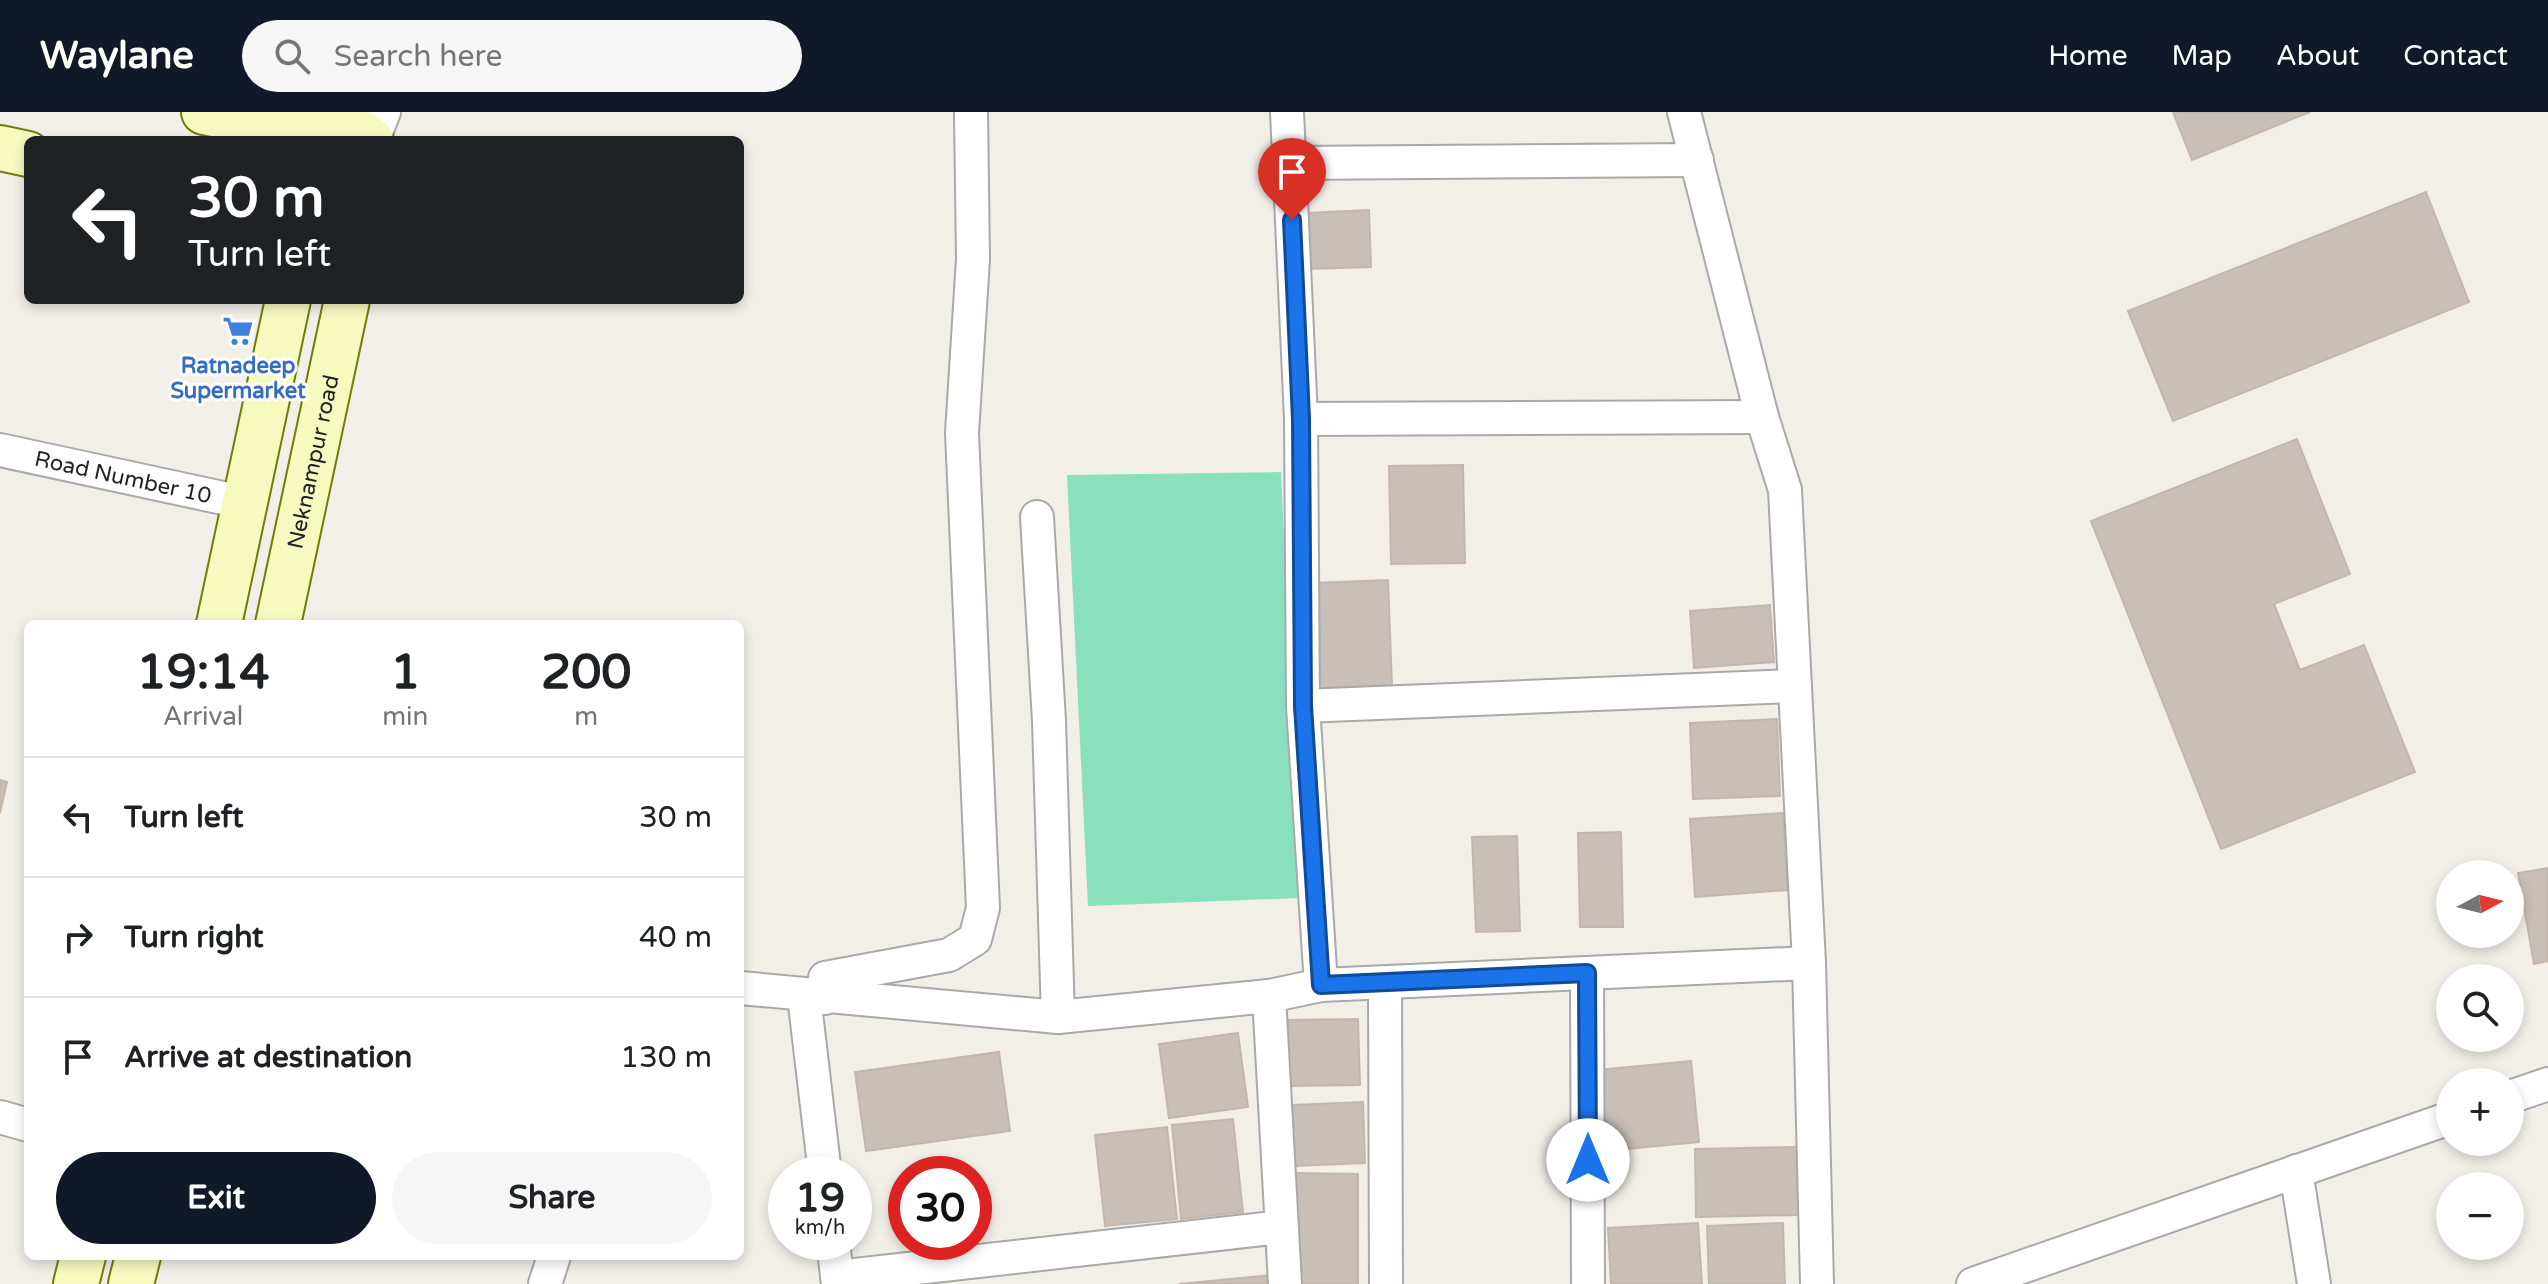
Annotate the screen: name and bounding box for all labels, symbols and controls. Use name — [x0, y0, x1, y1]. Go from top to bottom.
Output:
search box — [242, 20, 802, 92]
text: Waylane — [40, 33, 194, 79]
icon: search — [270, 34, 314, 78]
text: Search here — [334, 38, 503, 75]
text: Home — [2048, 39, 2128, 73]
text: Map — [2172, 39, 2232, 73]
text: About — [2276, 39, 2359, 73]
text: Contact — [2403, 39, 2508, 73]
pin — [1258, 138, 1326, 220]
icon: arrive — [1270, 150, 1314, 194]
text: 30 m — [188, 165, 324, 232]
icon: left — [56, 168, 160, 272]
text: Turn left — [188, 233, 331, 276]
supermarket icon: Ratnadeep Supermarket — [221, 314, 255, 348]
place label: Ratnadeep Supermarket — [170, 353, 306, 404]
street label: Neknampur road — [282, 373, 345, 551]
street label: Road Number 10 — [32, 446, 214, 509]
text: 19:14 — [137, 644, 270, 702]
text: 1 — [390, 644, 420, 702]
text: 200 — [541, 644, 631, 702]
text: Arrival — [163, 701, 243, 732]
text: min — [382, 701, 428, 732]
text: m — [574, 701, 598, 732]
icon: left — [56, 795, 100, 839]
text: Turn left — [124, 799, 243, 836]
text: 30 m — [639, 799, 712, 836]
north arrow — [2436, 860, 2524, 948]
map controls — [2436, 860, 2524, 1260]
icon: right — [56, 915, 100, 959]
text: Turn right — [124, 919, 264, 956]
text: 40 m — [639, 919, 712, 956]
button: search — [2436, 964, 2524, 1052]
icon: arrive — [56, 1035, 100, 1079]
text: Arrive at destination — [124, 1039, 412, 1076]
text: 130 m — [620, 1039, 712, 1076]
button: + — [2436, 1068, 2524, 1156]
position arrow — [1546, 1118, 1630, 1202]
button: Exit — [56, 1152, 376, 1244]
button: Share — [392, 1152, 712, 1244]
speed limit sign: 30 — [888, 1156, 992, 1260]
button: − — [2436, 1172, 2524, 1260]
text: 19 — [795, 1174, 845, 1222]
text: km/h — [795, 1216, 845, 1240]

